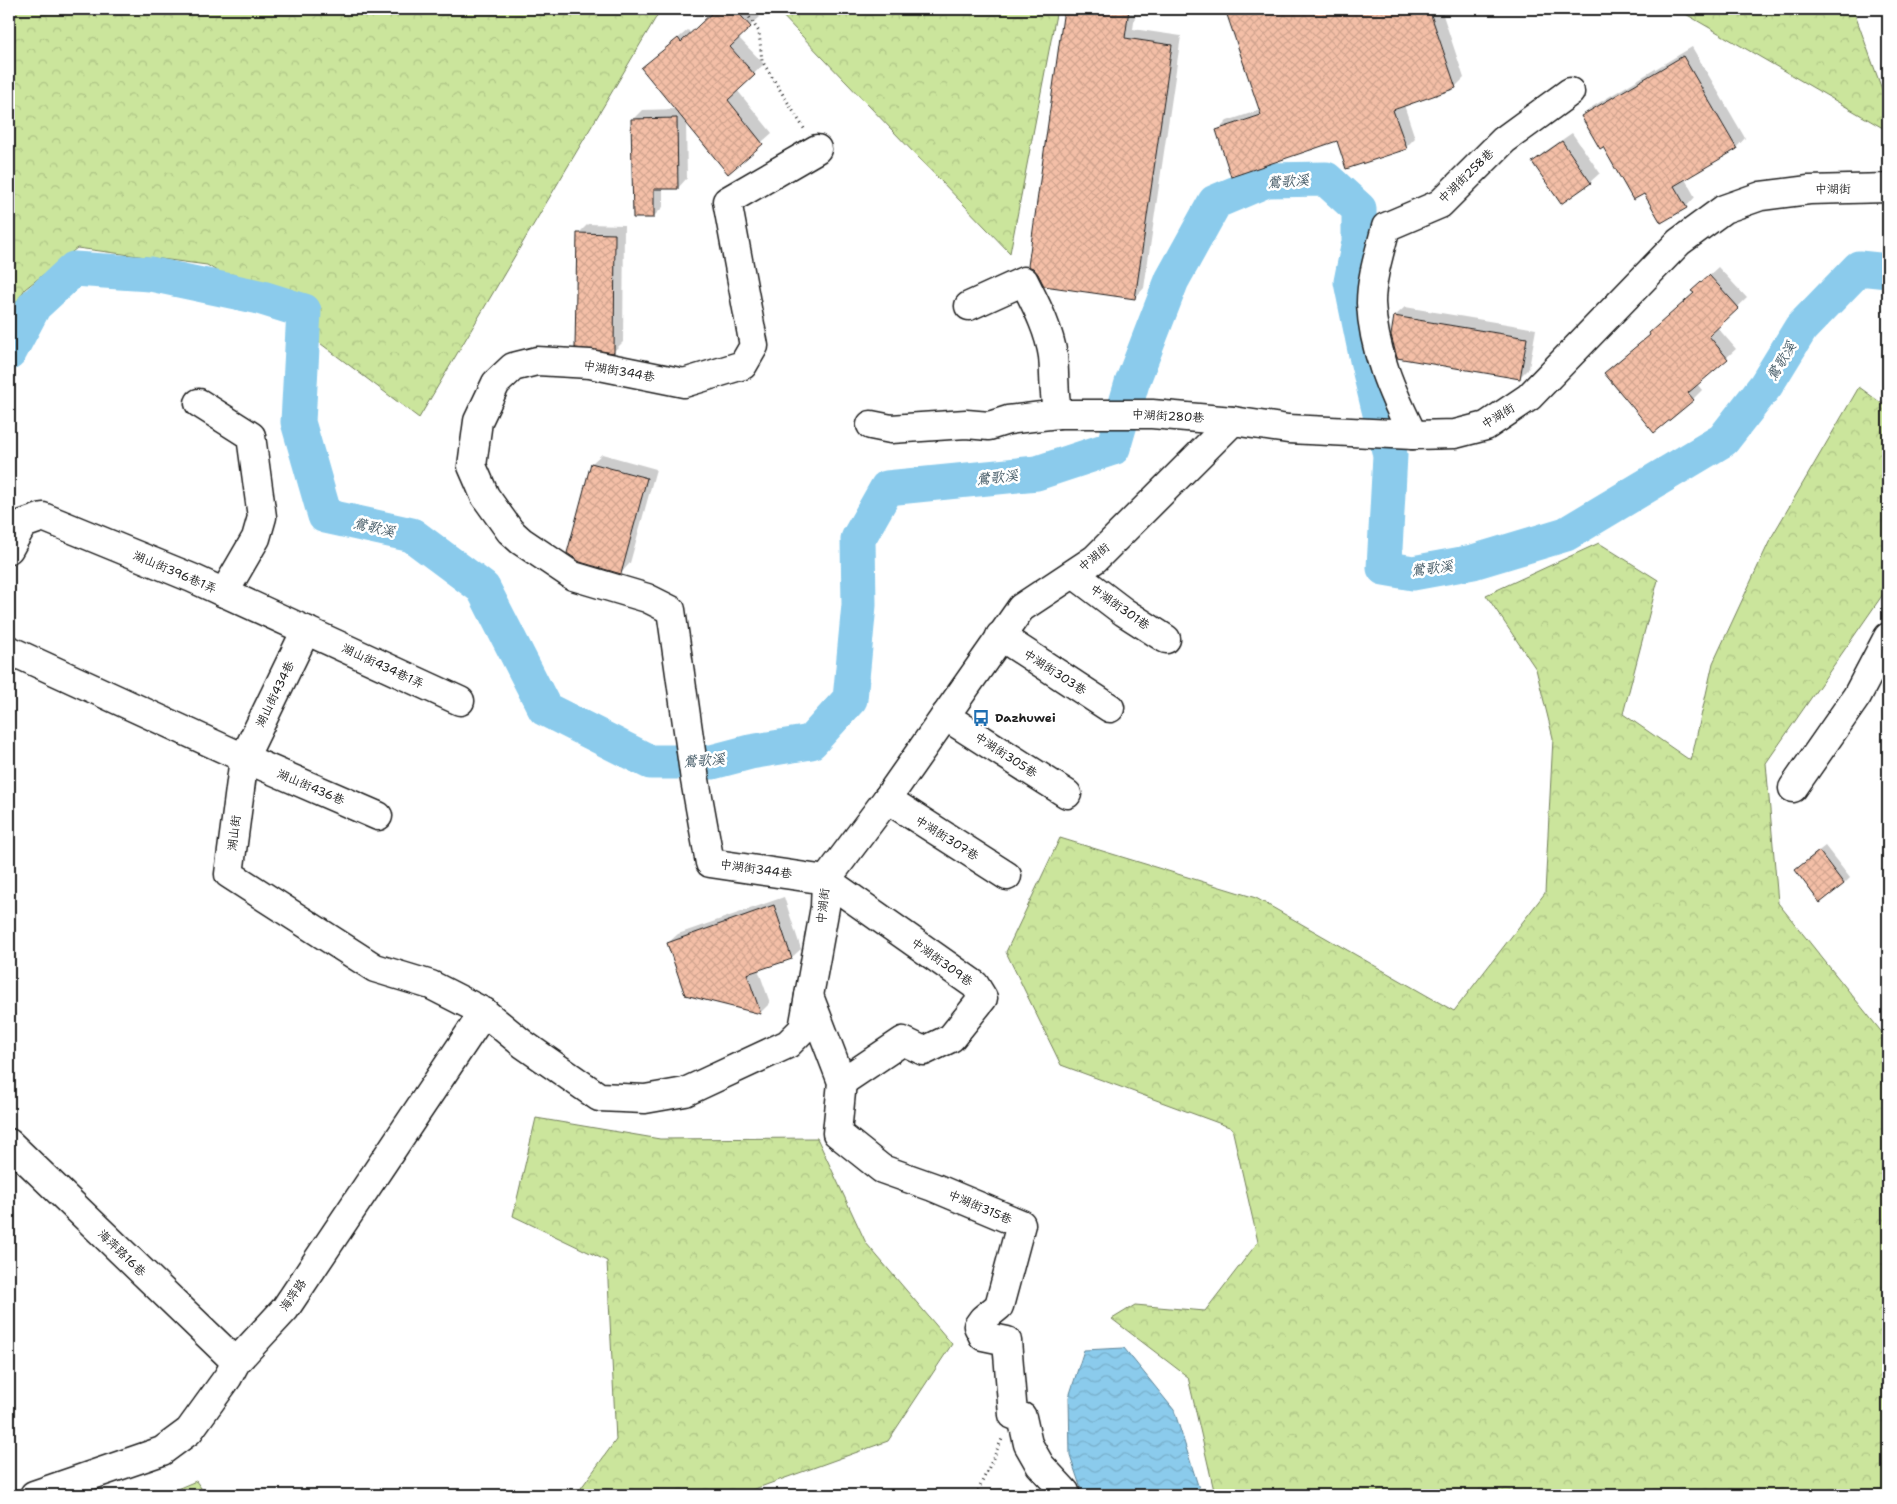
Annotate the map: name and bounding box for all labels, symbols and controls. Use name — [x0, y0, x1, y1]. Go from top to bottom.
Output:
street label: 中湖街258巷 — [1435, 145, 1497, 207]
water label: 鶯歌溪 — [1266, 170, 1311, 191]
street label: 中湖街 — [1815, 181, 1851, 197]
water label: 鶯歌溪 — [1762, 338, 1800, 384]
street label: 中湖街344巷 — [582, 357, 656, 385]
street label: 中湖街 — [1478, 400, 1518, 432]
street label: 中湖街280巷 — [1131, 406, 1205, 426]
water label: 鶯歌溪 — [975, 466, 1020, 488]
water label: 鶯歌溪 — [352, 514, 397, 541]
street label: 中湖街 — [1075, 539, 1113, 575]
street label: 湖山街396巷1弄 — [131, 547, 219, 597]
water label: 鶯歌溪 — [1410, 556, 1455, 579]
street label: 中湖街301巷 — [1087, 581, 1153, 633]
street label: 湖山街434巷1弄 — [339, 640, 427, 692]
street label: 中湖街303巷 — [1020, 646, 1090, 698]
street label: 湖山街434巷 — [252, 658, 298, 730]
bus stop icon: Dazhuwei — [971, 708, 991, 728]
place label: Dazhuwei — [995, 710, 1056, 726]
street label: 中湖街305巷 — [972, 729, 1040, 781]
water label: 鶯歌溪 — [682, 749, 727, 770]
street label: 湖山街436巷 — [275, 766, 347, 808]
street label: 中湖街307巷 — [912, 812, 982, 864]
street label: 湖山街 — [224, 814, 244, 852]
street label: 中湖街344巷 — [719, 856, 793, 882]
street label: 中湖街 — [813, 887, 833, 925]
street label: 中湖街309巷 — [908, 934, 976, 990]
street label: 中湖街315巷 — [946, 1186, 1014, 1228]
street label: 海萍路16巷 — [94, 1226, 150, 1280]
street label: 海萍路 — [276, 1276, 310, 1314]

